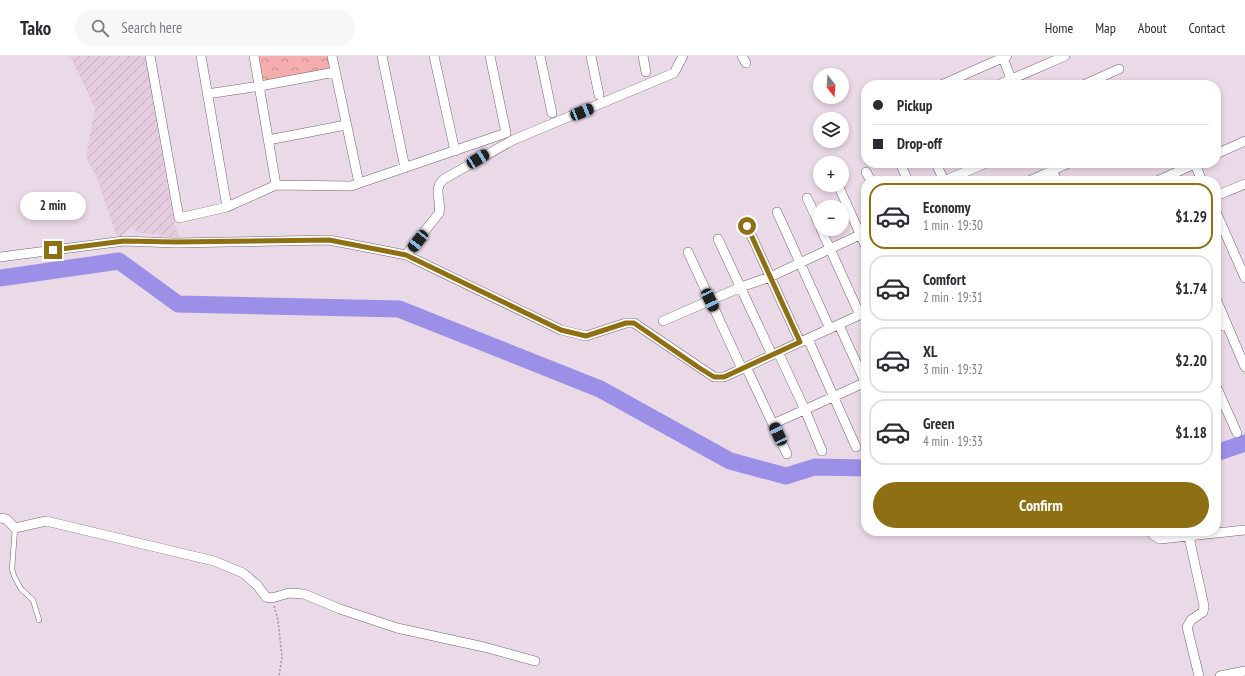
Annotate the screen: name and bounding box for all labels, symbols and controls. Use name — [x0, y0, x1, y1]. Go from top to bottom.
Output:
search box — [75, 10, 355, 46]
text: Tako — [20, 16, 51, 40]
icon: search — [89, 17, 111, 39]
text: Search here — [121, 18, 182, 37]
text: Home — [1045, 19, 1073, 37]
text: Map — [1095, 19, 1116, 37]
text: About — [1138, 19, 1167, 37]
text: Contact — [1189, 19, 1225, 37]
north arrow — [813, 68, 849, 104]
map controls — [813, 68, 849, 236]
text: Pickup — [897, 96, 932, 115]
car — [569, 102, 595, 122]
button: layers — [813, 112, 849, 148]
text: Drop-off — [897, 134, 942, 153]
car — [465, 148, 491, 170]
button: + — [813, 156, 849, 192]
callout: 2 min — [20, 192, 86, 220]
text: 2 min — [40, 197, 66, 214]
icon: car — [875, 198, 911, 234]
text: Economy — [923, 198, 971, 217]
button: − — [813, 200, 849, 236]
text: $1.29 — [1175, 207, 1207, 226]
route start — [738, 217, 756, 235]
text: 1 min · 19:30 — [923, 217, 983, 234]
car — [406, 228, 430, 254]
route end — [44, 241, 62, 259]
icon: car — [875, 270, 911, 306]
text: Comfort — [923, 270, 966, 289]
text: $1.74 — [1175, 279, 1207, 298]
car — [699, 287, 721, 313]
text: 2 min · 19:31 — [923, 289, 983, 306]
icon: car — [875, 342, 911, 378]
text: XL — [923, 342, 937, 361]
text: $2.20 — [1175, 351, 1207, 370]
text: 3 min · 19:32 — [923, 361, 983, 378]
icon: car — [875, 414, 911, 450]
text: Green — [923, 414, 955, 433]
car — [767, 421, 789, 447]
text: $1.18 — [1175, 423, 1207, 442]
text: 4 min · 19:33 — [923, 433, 983, 450]
button: Confirm — [873, 482, 1209, 528]

